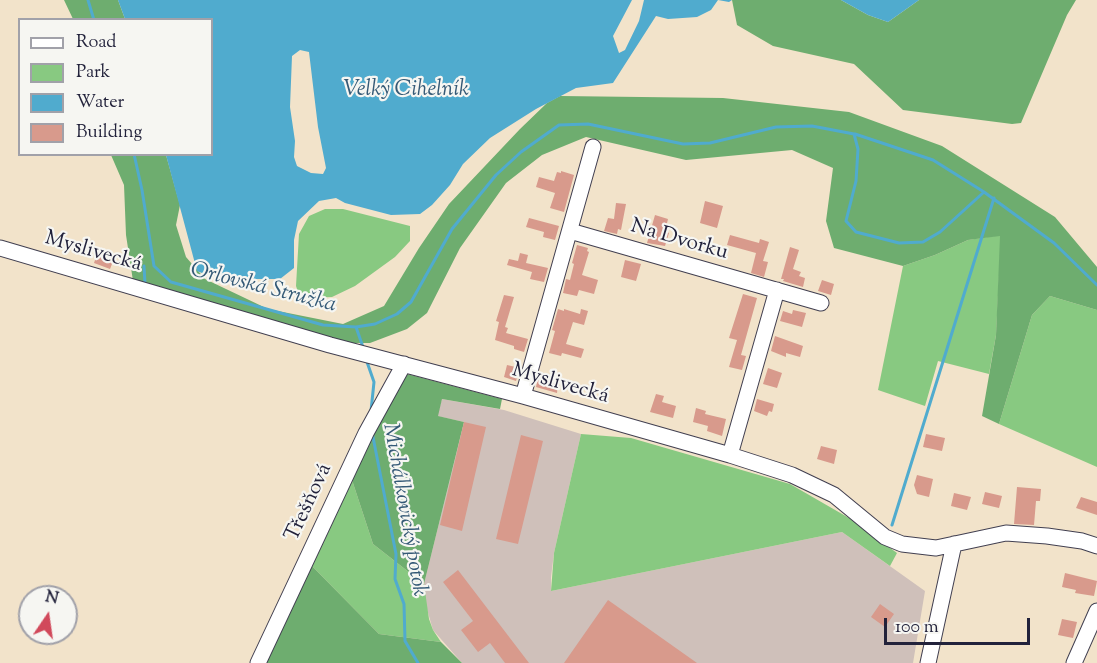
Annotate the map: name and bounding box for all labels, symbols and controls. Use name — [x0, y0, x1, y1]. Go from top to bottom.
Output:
legend — [18, 18, 213, 156]
text: Road — [76, 30, 116, 56]
text: Park — [76, 60, 110, 86]
water label: Velký Cihelník — [343, 78, 469, 104]
text: Water — [76, 90, 124, 116]
text: Building — [76, 120, 142, 146]
street label: Na Dvorku — [627, 215, 731, 267]
street label: Myslivecká — [41, 227, 145, 279]
water label: Orlovská Stružka — [187, 258, 339, 320]
street label: Myslivecká — [508, 359, 612, 411]
water label: Michálkovický potok — [375, 421, 431, 599]
street label: Třešňová — [281, 460, 339, 546]
north arrow — [18, 585, 78, 645]
text: N — [43, 586, 61, 612]
scale bar — [887, 606, 1032, 644]
text: 100 m — [895, 615, 939, 641]

